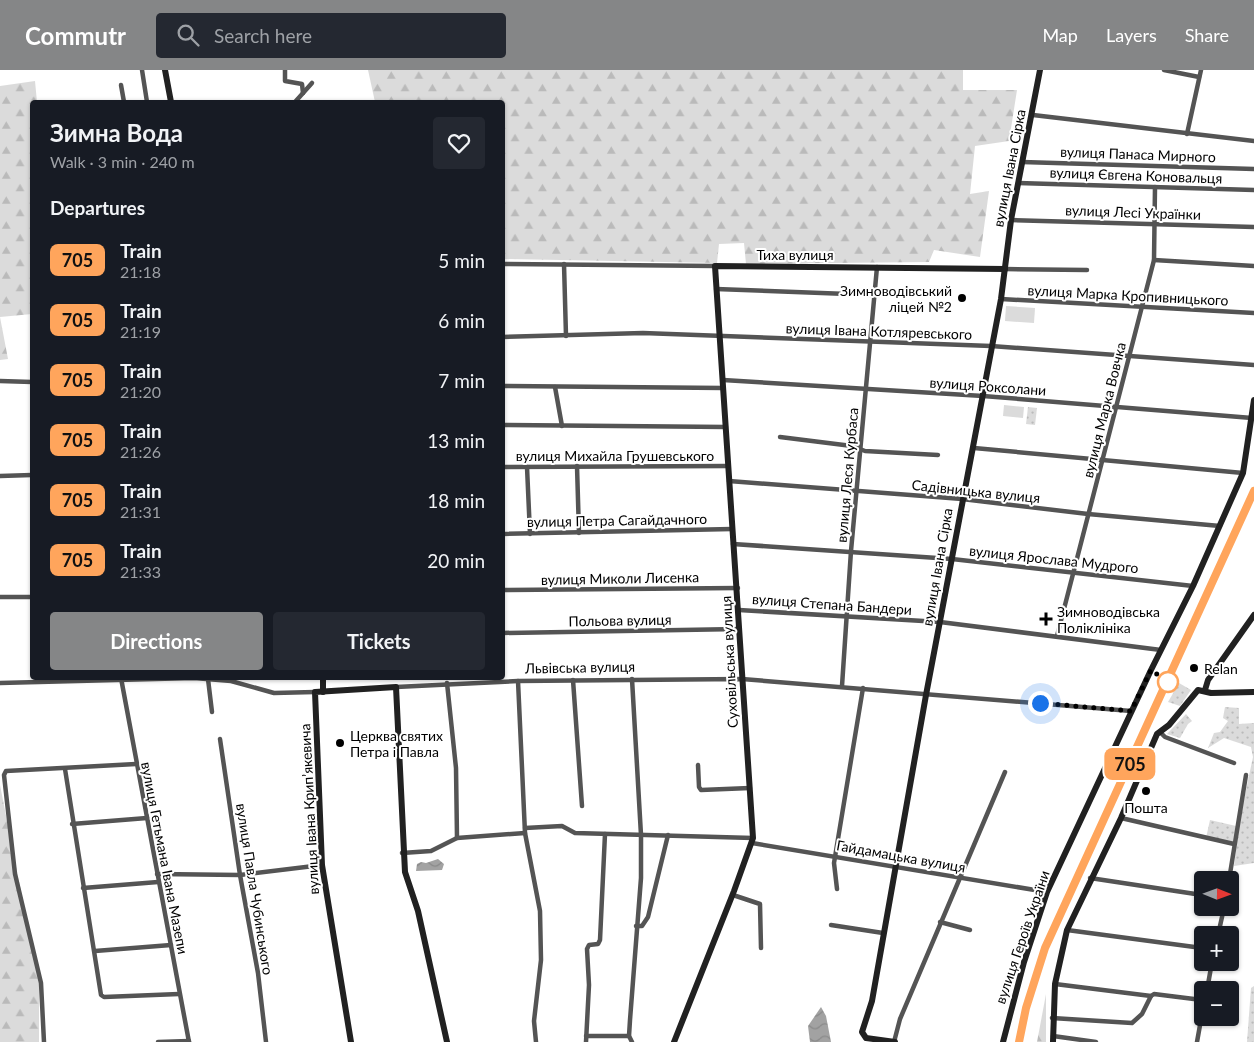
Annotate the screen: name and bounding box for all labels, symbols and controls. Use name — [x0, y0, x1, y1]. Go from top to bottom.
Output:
search box — [156, 13, 506, 58]
text: Commutr — [25, 21, 126, 50]
icon: search — [174, 21, 202, 49]
text: Search here — [214, 24, 312, 47]
text: Map — [1042, 24, 1078, 46]
text: Layers — [1106, 24, 1157, 46]
text: Share — [1185, 24, 1229, 46]
street label: вулиця Івана Сірка — [989, 108, 1029, 228]
button: heart — [433, 117, 485, 169]
text: Зимна Вода — [50, 118, 183, 147]
street label: вулиця Панаса Мирного — [1060, 143, 1216, 165]
text: Walk · 3 min · 240 m — [50, 152, 195, 171]
street label: вулиця Євгена Коновальця — [1049, 163, 1223, 187]
text: Departures — [50, 196, 145, 219]
street label: вулиця Лесі Українки — [1065, 201, 1201, 223]
text: Train — [120, 239, 162, 262]
street label: Тиха вулиця — [756, 246, 834, 263]
text: 705 — [62, 249, 93, 271]
text: 5 min — [438, 249, 485, 272]
text: 21:18 — [120, 262, 161, 281]
street label: вулиця Марка Кропивницького — [1027, 281, 1229, 309]
place label: Зимноводівський ліцей №2 — [840, 282, 952, 315]
marker: Зимноводівський ліцей №2 — [956, 292, 968, 304]
text: Train — [120, 299, 162, 322]
text: 705 — [62, 309, 93, 331]
text: 6 min — [438, 309, 485, 332]
street label: вулиця Івана Котляревського — [786, 319, 973, 343]
text: 21:19 — [120, 322, 161, 341]
street label: вулиця Марка Вовчка — [1079, 340, 1129, 480]
text: Train — [120, 359, 162, 382]
text: 705 — [62, 369, 93, 391]
text: 7 min — [438, 369, 485, 392]
street label: вулиця Роксолани — [929, 373, 1047, 399]
text: 21:20 — [120, 382, 161, 401]
street label: вулиця Леся Курбаса — [833, 407, 861, 543]
text: Train — [120, 419, 162, 442]
text: 705 — [62, 429, 93, 451]
text: 13 min — [427, 429, 485, 452]
text: 21:26 — [120, 442, 161, 461]
street label: вулиця Михайла Грушевського — [516, 447, 714, 464]
street label: Садівницька вулиця — [911, 476, 1041, 506]
text: Train — [120, 479, 162, 502]
text: 705 — [62, 489, 93, 511]
text: 18 min — [427, 489, 485, 512]
text: 21:31 — [120, 502, 161, 521]
street label: вулиця Івана Сірка — [918, 507, 956, 627]
street label: вулиця Петра Сагайдачного — [527, 510, 707, 530]
text: Train — [120, 539, 162, 562]
street label: вулиця Ярослава Мудрого — [969, 542, 1140, 576]
text: 705 — [62, 549, 93, 571]
text: 20 min — [427, 549, 485, 572]
text: 21:33 — [120, 562, 161, 581]
street label: вулиця Миколи Лисенка — [541, 568, 699, 588]
street label: вулиця Степана Бандери — [751, 590, 913, 618]
street label: Суховільська вулиця — [717, 596, 741, 728]
place label: Зимноводівська Поліклініка — [1057, 603, 1160, 636]
street label: Польова вулиця — [568, 611, 672, 629]
button: Directions — [50, 612, 263, 670]
button: Tickets — [273, 612, 485, 670]
marker: Зимноводівська Поліклініка — [1039, 612, 1053, 626]
street label: Львівська вулиця — [524, 658, 635, 676]
place label: Relan — [1204, 660, 1238, 677]
marker: Relan — [1188, 662, 1200, 674]
unlabelled marker — [1157, 671, 1179, 693]
your location — [1028, 691, 1053, 716]
street label: вулиця Івана Крипʼякевича — [296, 723, 322, 895]
place label: Церква святих Петра і Павла — [350, 727, 443, 760]
marker: Церква святих Петра і Павла — [334, 737, 346, 749]
line badge: 705 — [1101, 748, 1159, 780]
text: 705 — [1114, 753, 1146, 775]
street label: вулиця Гетьмана Івана Мазепи — [138, 760, 192, 956]
marker: Пошта — [1140, 785, 1152, 797]
place label: Пошта — [1124, 799, 1168, 816]
street label: вулиця Павла Чубинського — [233, 802, 277, 976]
street label: Гайдамацька вулиця — [835, 836, 967, 876]
street label: вулиця Героїв України — [991, 868, 1053, 1006]
north arrow — [1194, 871, 1239, 916]
map controls — [1194, 871, 1239, 1026]
button: + — [1194, 926, 1239, 971]
button: − — [1194, 981, 1239, 1026]

